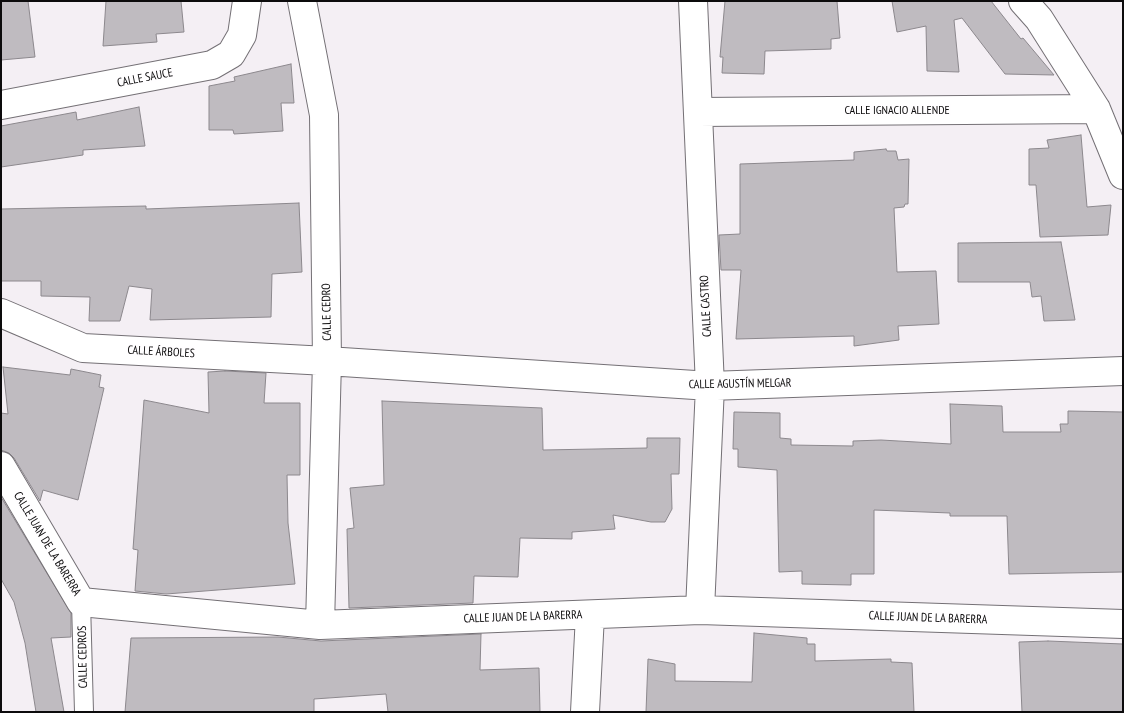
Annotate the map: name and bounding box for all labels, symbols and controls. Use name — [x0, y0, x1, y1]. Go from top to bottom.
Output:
street label: CALLE SAUCE — [116, 66, 174, 90]
street label: CALLE IGNACIO ALLENDE — [844, 104, 950, 118]
street label: CALLE CASTRO — [697, 275, 715, 337]
street label: CALLE CEDRO — [319, 283, 335, 341]
street label: CALLE ÁRBOLES — [127, 343, 195, 361]
street label: CALLE AGUSTÍN MELGAR — [688, 376, 792, 392]
street label: CALLE JUAN DE LA BARERRA — [10, 489, 84, 599]
street label: CALLE JUAN DE LA BARERRA — [463, 608, 583, 626]
street label: CALLE JUAN DE LA BARERRA — [868, 609, 988, 627]
street label: CALLE CEDROS — [75, 626, 91, 688]

